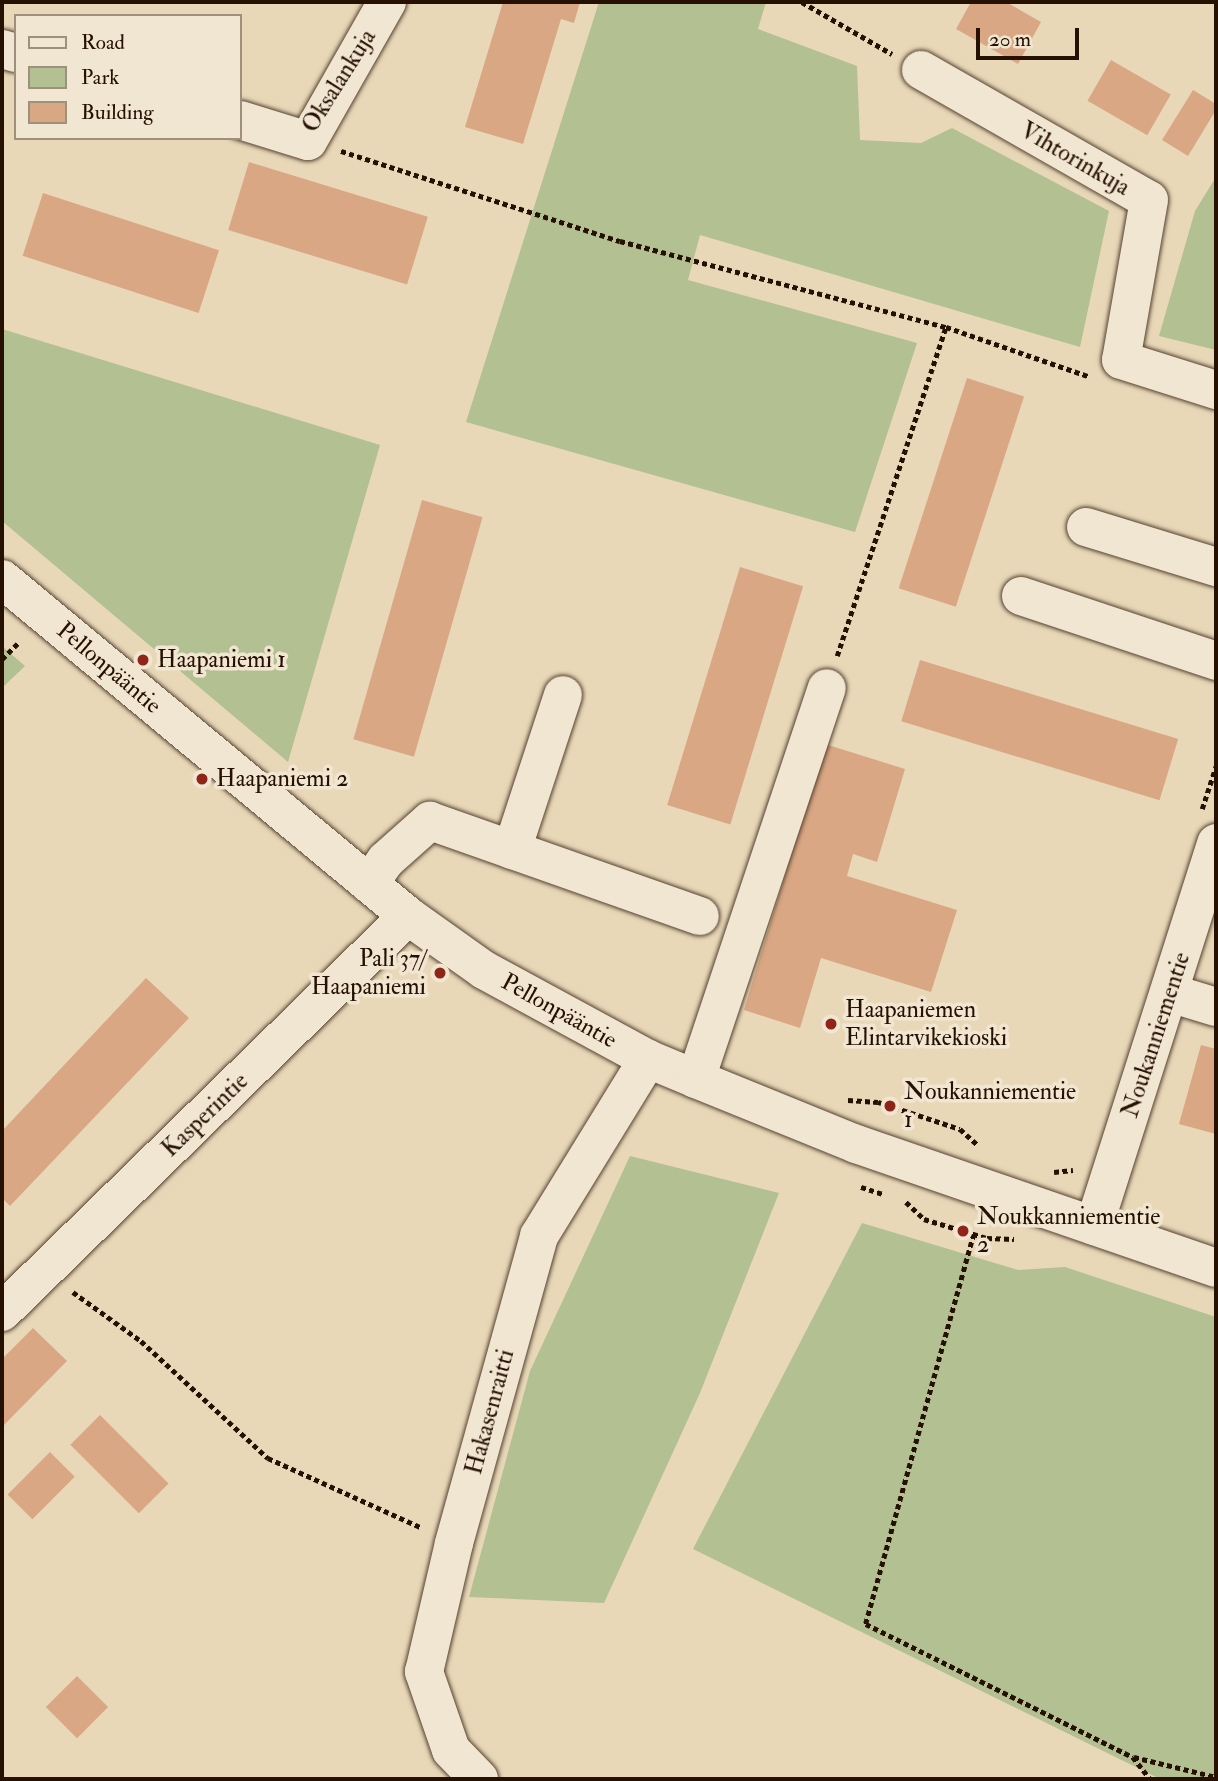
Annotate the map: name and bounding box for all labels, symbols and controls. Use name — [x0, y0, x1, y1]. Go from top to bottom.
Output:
legend — [14, 14, 242, 140]
scale bar — [980, 14, 1083, 58]
street label: Oksalankuja — [296, 24, 382, 138]
text: 20 m — [989, 26, 1031, 53]
text: Road — [81, 29, 125, 56]
text: Park — [81, 64, 119, 91]
text: Building — [81, 99, 154, 126]
street label: Vihtorinkuja — [1015, 116, 1135, 202]
street label: Pellonpääntie — [51, 616, 167, 720]
place label: Haapaniemi 1 — [157, 646, 286, 674]
marker: Haapaniemi 1 — [135, 652, 151, 668]
place label: Haapaniemi 2 — [216, 765, 348, 793]
marker: Haapaniemi 2 — [194, 771, 210, 787]
place label: Pali 37/ Haapaniemi — [311, 945, 426, 1001]
street label: Noukanniementie — [1116, 949, 1196, 1121]
marker: Pali 37/ Haapaniemi — [432, 965, 448, 981]
street label: Pellonpääntie — [496, 967, 622, 1055]
place label: Haapaniemen Elintarvikekioski — [845, 996, 1007, 1052]
marker: Haapaniemen Elintarvikekioski — [823, 1016, 839, 1032]
street label: Kasperintie — [156, 1067, 254, 1163]
place label: Noukanniementie 1 — [904, 1078, 1076, 1134]
marker: Noukanniementie 1 — [882, 1098, 898, 1114]
place label: Noukkanniementie 2 — [977, 1203, 1160, 1259]
marker: Noukkanniementie 2 — [955, 1223, 971, 1239]
street label: Hakasenraitti — [459, 1346, 521, 1478]

